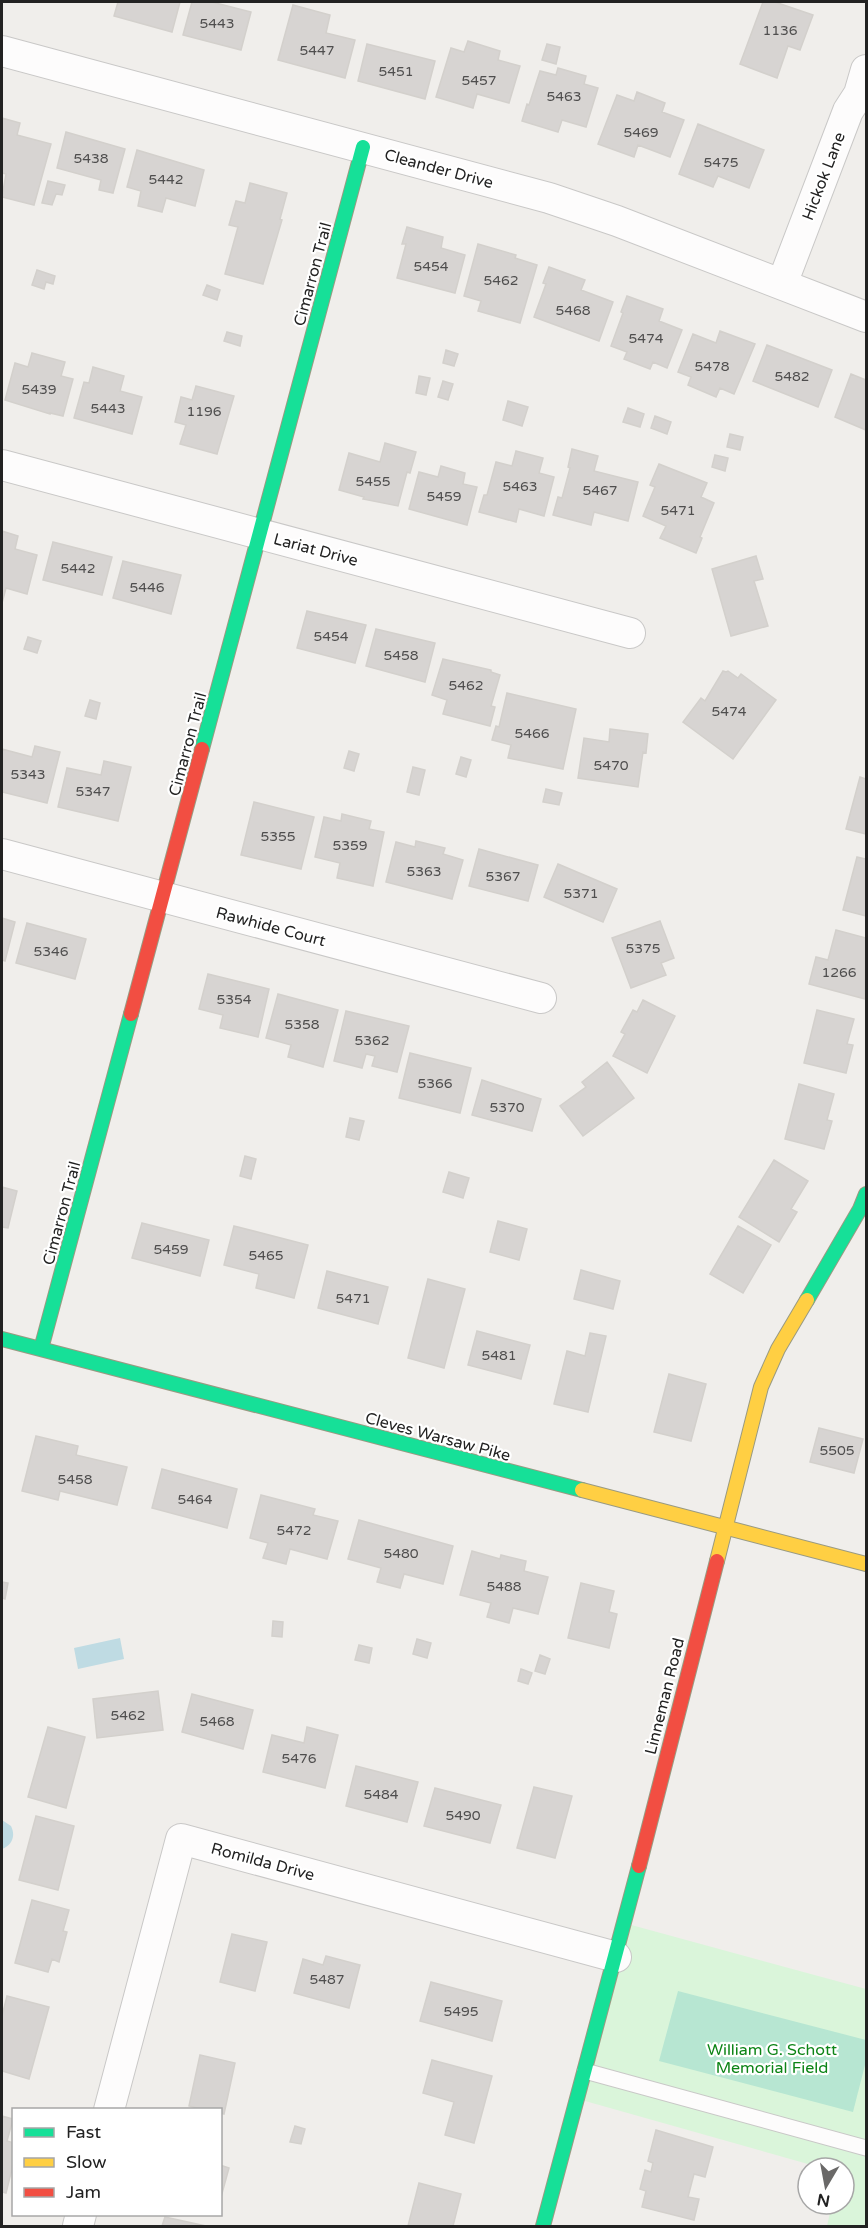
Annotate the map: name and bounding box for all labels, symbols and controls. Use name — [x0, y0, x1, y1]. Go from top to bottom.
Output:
house number: 5443 — [199, 15, 235, 32]
house number: 1136 — [762, 22, 798, 39]
house number: 5447 — [299, 42, 335, 59]
house number: 5451 — [378, 63, 414, 80]
house number: 5457 — [461, 72, 497, 89]
house number: 5463 — [546, 88, 582, 105]
house number: 5469 — [623, 124, 659, 141]
street label: Hickok Lane — [798, 130, 850, 223]
street label: Cleander Drive — [382, 145, 495, 193]
house number: 5438 — [73, 150, 109, 167]
house number: 5475 — [703, 154, 739, 171]
house number: 5442 — [148, 171, 184, 188]
street label: Cimarron Trail — [290, 220, 336, 328]
house number: 5454 — [413, 258, 449, 275]
house number: 5462 — [483, 272, 519, 289]
house number: 5468 — [555, 302, 591, 319]
house number: 5474 — [628, 330, 664, 347]
house number: 5478 — [694, 358, 730, 375]
house number: 5482 — [774, 368, 810, 385]
house number: 5439 — [21, 381, 57, 398]
house number: 5443 — [90, 400, 126, 417]
house number: 1196 — [186, 403, 222, 420]
house number: 5455 — [355, 473, 391, 490]
house number: 5463 — [502, 478, 538, 495]
house number: 5467 — [582, 482, 618, 499]
house number: 5459 — [426, 488, 462, 505]
house number: 5471 — [660, 502, 696, 519]
street label: Lariat Drive — [271, 529, 360, 571]
house number: 5442 — [60, 560, 96, 577]
house number: 5446 — [129, 579, 165, 596]
house number: 5454 — [313, 628, 349, 645]
house number: 5458 — [383, 647, 419, 664]
house number: 5462 — [448, 677, 484, 694]
street label: Cimarron Trail — [165, 690, 211, 798]
house number: 5474 — [711, 703, 747, 720]
house number: 5466 — [514, 725, 550, 742]
house number: 5470 — [593, 757, 629, 774]
house number: 5343 — [10, 766, 46, 783]
house number: 5347 — [75, 783, 111, 800]
house number: 5355 — [260, 828, 296, 845]
house number: 5359 — [332, 837, 368, 854]
house number: 5363 — [406, 863, 442, 880]
house number: 5367 — [485, 868, 521, 885]
house number: 5371 — [563, 885, 599, 902]
street label: Rawhide Court — [214, 903, 328, 951]
house number: 5375 — [625, 940, 661, 957]
house number: 5346 — [33, 943, 69, 960]
house number: 1266 — [821, 964, 857, 981]
house number: 5354 — [216, 991, 252, 1008]
house number: 5358 — [284, 1016, 320, 1033]
house number: 5362 — [354, 1032, 390, 1049]
house number: 5366 — [417, 1075, 453, 1092]
house number: 5370 — [489, 1099, 525, 1116]
street label: Cimarron Trail — [39, 1159, 85, 1267]
house number: 5459 — [153, 1241, 189, 1258]
house number: 5465 — [248, 1247, 284, 1264]
house number: 5471 — [335, 1290, 371, 1307]
house number: 5481 — [481, 1347, 517, 1364]
street label: Cleves Warsaw Pike — [363, 1408, 513, 1466]
house number: 5505 — [819, 1442, 855, 1459]
house number: 5458 — [57, 1471, 93, 1488]
house number: 5464 — [177, 1491, 213, 1508]
house number: 5472 — [276, 1522, 312, 1539]
house number: 5480 — [383, 1545, 419, 1562]
house number: 5488 — [486, 1578, 522, 1595]
street label: Linneman Road — [641, 1636, 689, 1757]
house number: 5462 — [110, 1707, 146, 1724]
house number: 5468 — [199, 1713, 235, 1730]
house number: 5476 — [281, 1750, 317, 1767]
house number: 5484 — [363, 1786, 399, 1803]
house number: 5490 — [445, 1807, 481, 1824]
street label: Romilda Drive — [209, 1839, 317, 1885]
house number: 5487 — [309, 1971, 345, 1988]
house number: 5495 — [443, 2003, 479, 2020]
park label: William G. Schott Memorial Field — [707, 2040, 837, 2078]
legend — [12, 2108, 222, 2216]
text: Fast — [66, 2121, 101, 2143]
text: Slow — [66, 2151, 107, 2173]
north arrow — [796, 2156, 856, 2216]
text: Jam — [66, 2181, 101, 2203]
text: N — [816, 2189, 832, 2211]

